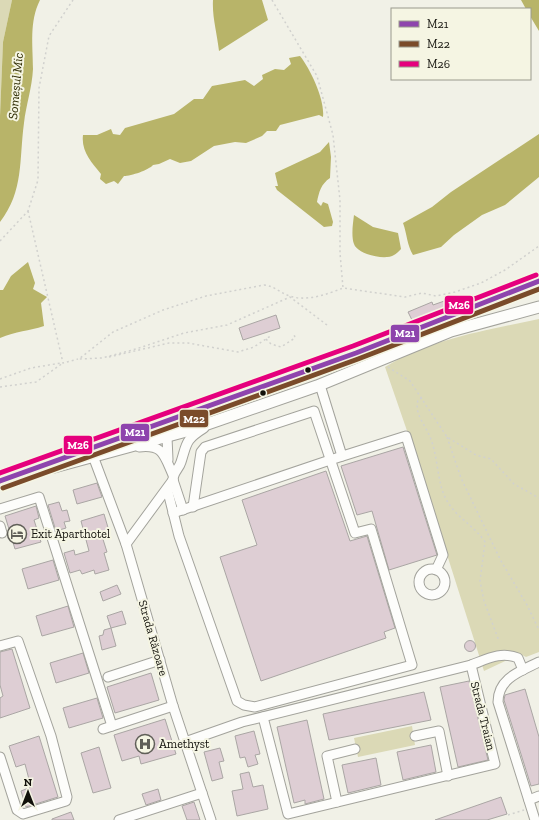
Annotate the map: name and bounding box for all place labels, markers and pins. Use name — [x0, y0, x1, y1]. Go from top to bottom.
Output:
unlabelled marker — [303, 365, 313, 375]
unlabelled marker — [258, 388, 268, 398]
hotel icon: Exit Aparthotel — [6, 523, 28, 545]
place label: Exit Aparthotel — [31, 527, 110, 541]
hospital icon: Amethyst — [134, 733, 156, 755]
place label: Amethyst — [159, 737, 210, 751]

